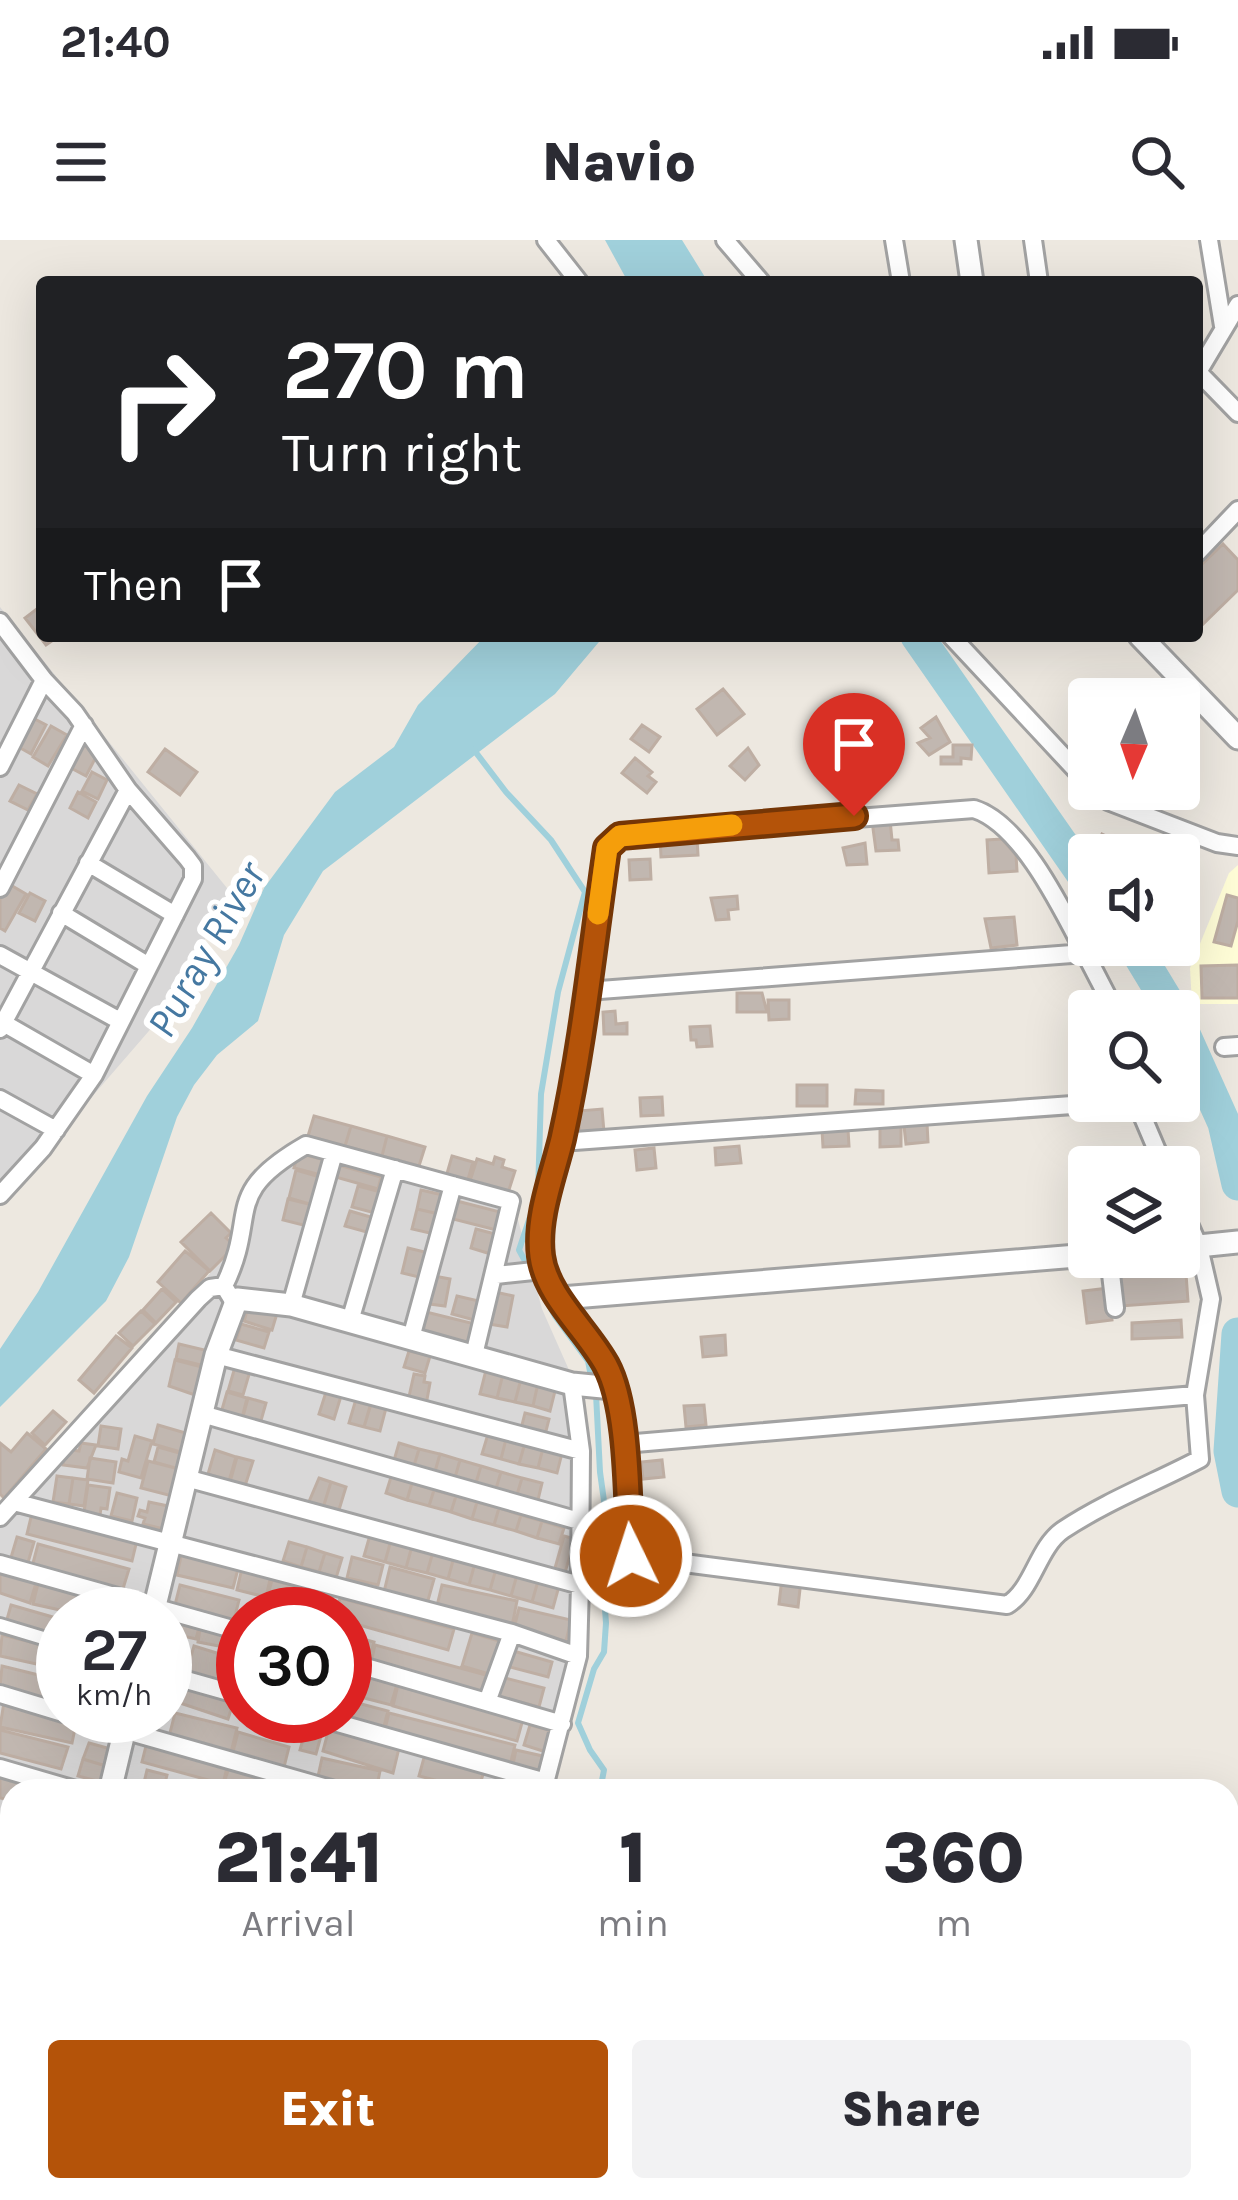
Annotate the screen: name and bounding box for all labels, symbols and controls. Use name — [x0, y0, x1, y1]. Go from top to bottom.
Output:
text: 21:40 — [60, 16, 171, 68]
icon: menu — [48, 129, 114, 195]
icon: search — [1124, 129, 1190, 195]
text: Navio — [542, 130, 696, 194]
text: 270 m — [282, 321, 529, 419]
icon: right — [84, 324, 240, 480]
text: Turn right — [282, 421, 522, 485]
icon: arrive — [208, 552, 274, 618]
text: Then — [84, 559, 184, 611]
north arrow — [1068, 678, 1200, 810]
map controls — [1068, 678, 1200, 1278]
pin — [803, 693, 905, 816]
icon: arrive — [821, 711, 887, 777]
button: sound — [1068, 834, 1200, 966]
water label: Puray River — [136, 852, 277, 1046]
button: search — [1068, 990, 1200, 1122]
button: layers — [1068, 1146, 1200, 1278]
position arrow — [568, 1493, 694, 1619]
speed limit sign: 30 — [216, 1587, 372, 1743]
text: 27 — [81, 1615, 147, 1685]
text: km/h — [76, 1677, 152, 1713]
text: 21:41 — [214, 1816, 383, 1900]
text: 1 — [619, 1816, 647, 1900]
text: 360 — [883, 1816, 1025, 1900]
text: Arrival — [241, 1900, 356, 1946]
text: min — [597, 1900, 669, 1946]
text: m — [936, 1900, 972, 1946]
button: Exit — [48, 2040, 608, 2178]
button: Share — [632, 2040, 1191, 2178]

